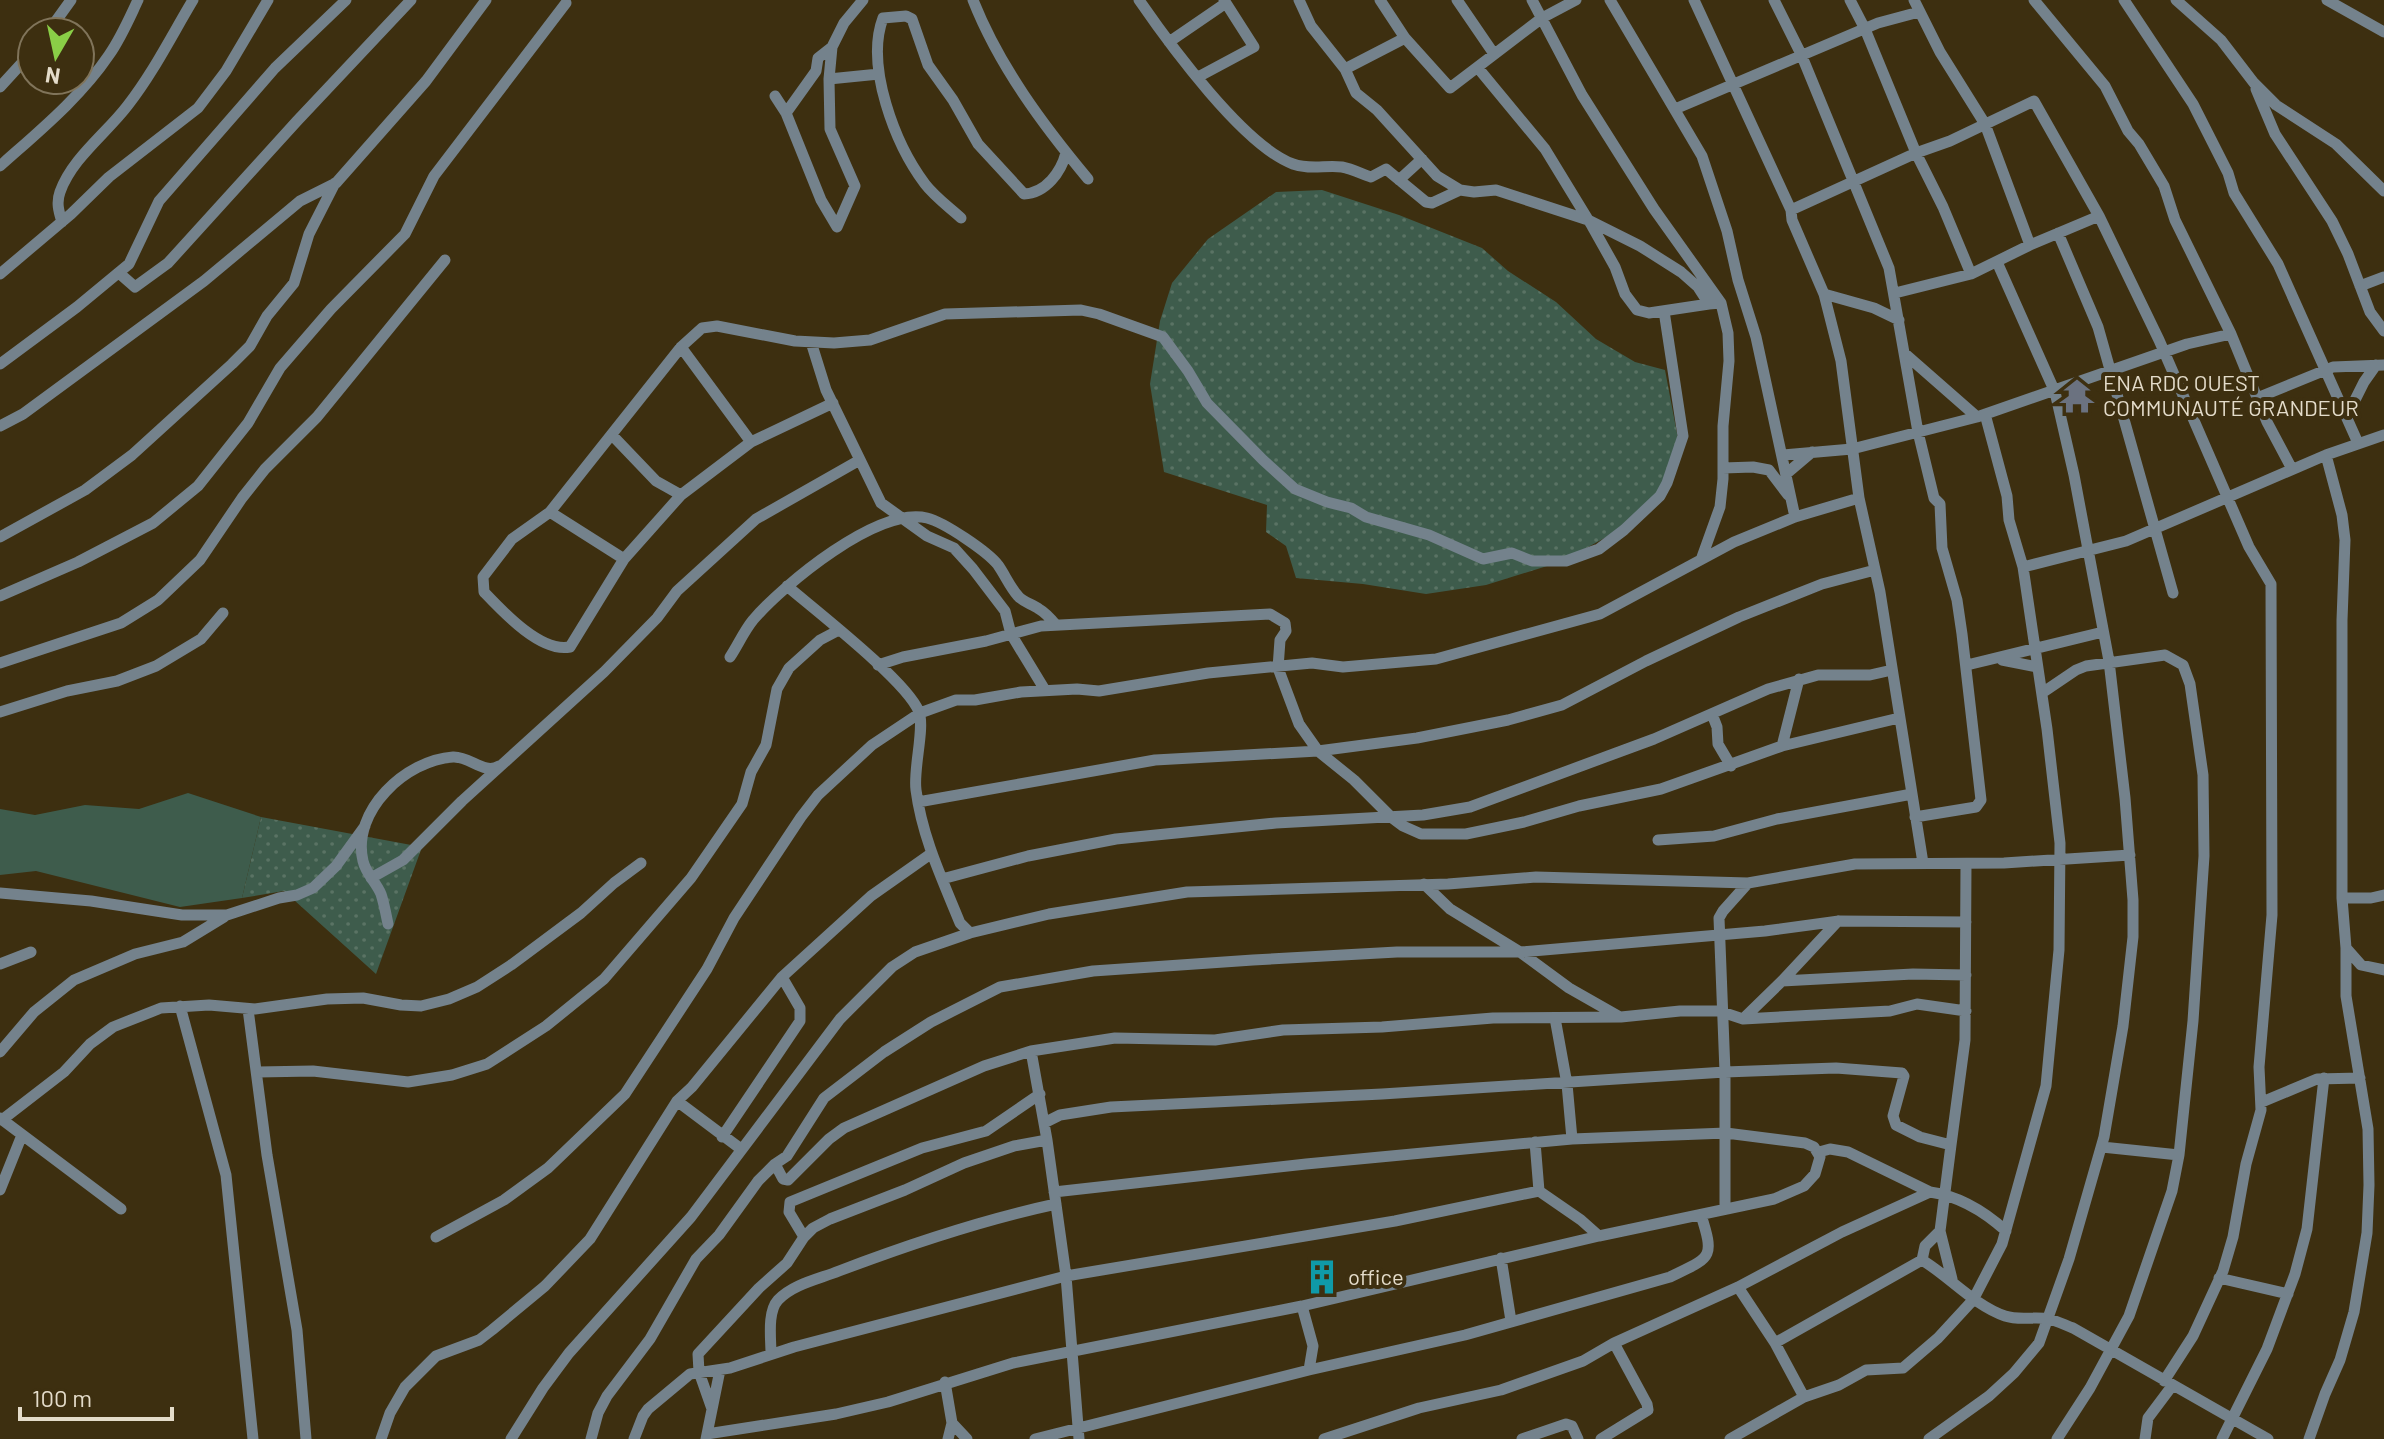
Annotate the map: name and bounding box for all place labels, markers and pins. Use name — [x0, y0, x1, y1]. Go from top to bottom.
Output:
place label: ENA RDC OUEST COMMUNAUTÉ GRANDEUR — [2103, 369, 2359, 420]
temple icon: ENA RDC OUEST COMMUNAUTÉ GRANDEUR — [2058, 377, 2096, 415]
building icon: office — [1303, 1258, 1341, 1296]
place label: office — [1348, 1263, 1404, 1289]

